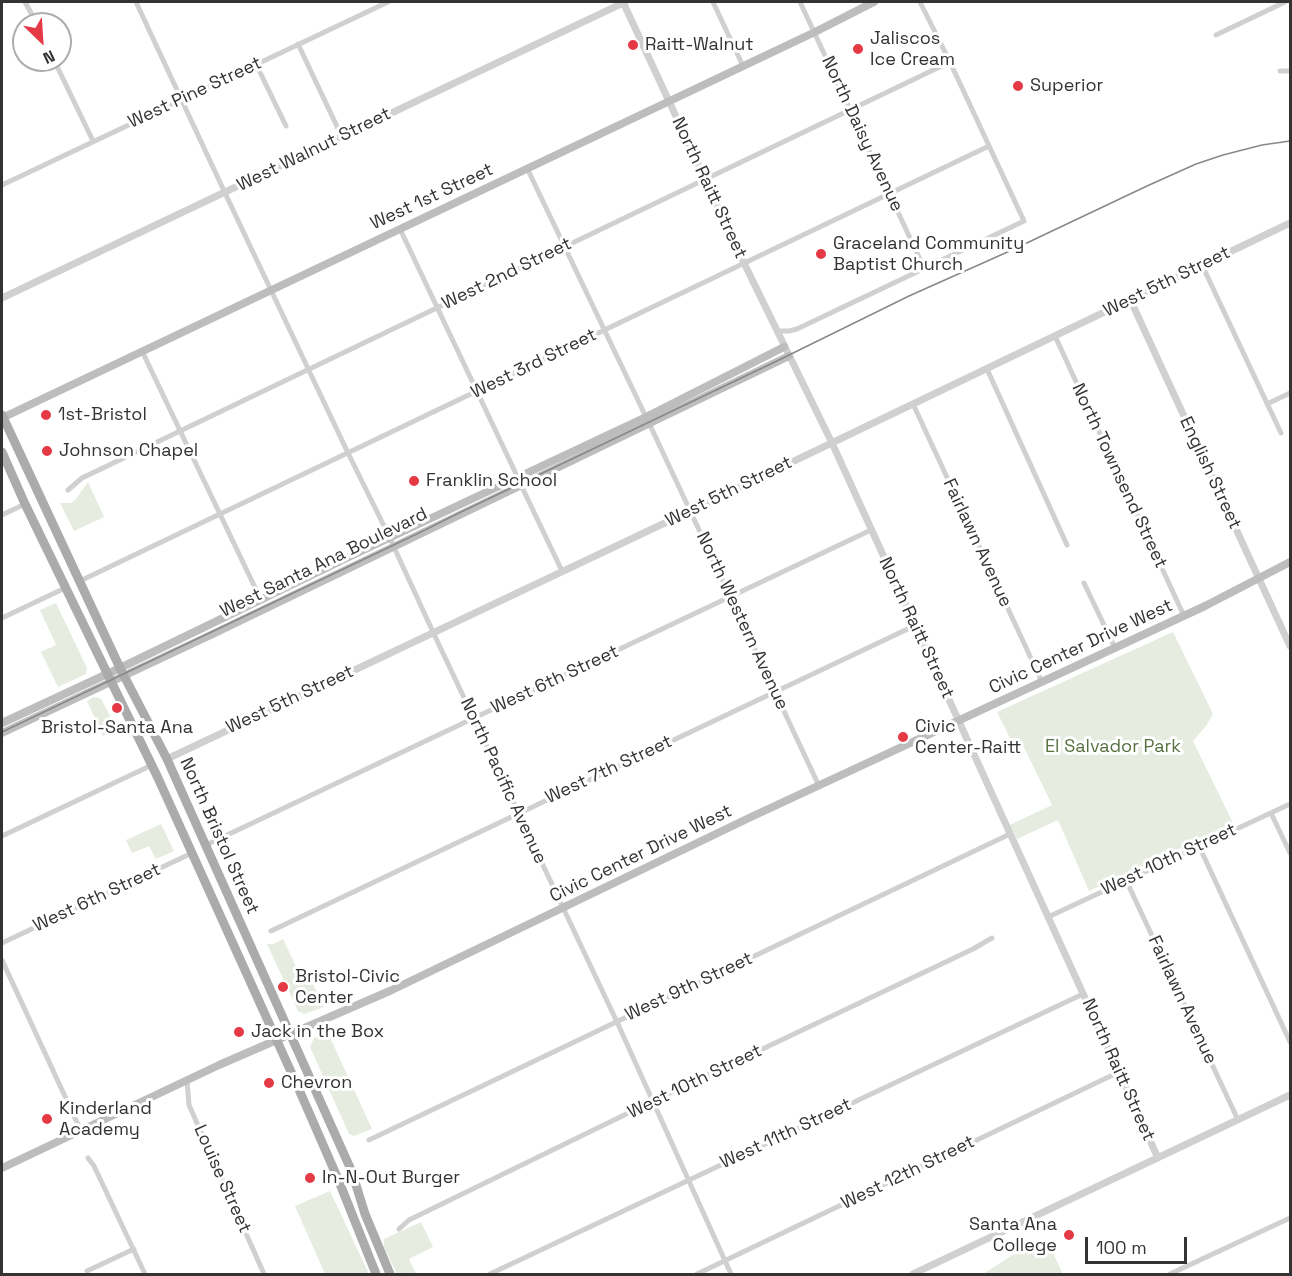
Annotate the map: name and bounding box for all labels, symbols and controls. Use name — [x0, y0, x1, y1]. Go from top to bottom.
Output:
north arrow — [12, 12, 72, 72]
place label: Jaliscos Ice Cream — [870, 28, 955, 70]
place label: Raitt-Walnut — [645, 34, 754, 56]
marker: Raitt-Walnut — [626, 38, 640, 52]
marker: Jaliscos Ice Cream — [851, 42, 865, 56]
text: N — [40, 45, 58, 69]
street label: West Pine Street — [125, 53, 265, 133]
street label: North Daisy Avenue — [816, 53, 908, 215]
place label: Superior — [1030, 75, 1103, 97]
marker: Superior — [1011, 79, 1025, 93]
street label: West Walnut Street — [234, 103, 394, 197]
street label: North Raitt Street — [667, 114, 751, 262]
street label: West 1st Street — [367, 159, 497, 235]
street label: West 2nd Street — [439, 233, 575, 315]
place label: Graceland Community Baptist Church — [833, 233, 1024, 276]
street label: West 5th Street — [1100, 242, 1234, 322]
marker: Graceland Community Baptist Church — [814, 247, 828, 261]
street label: West 3rd Street — [468, 324, 600, 404]
street label: North Townsend Street — [1067, 380, 1171, 572]
place label: 1st-Bristol — [58, 404, 147, 426]
marker: 1st-Bristol — [39, 408, 53, 422]
street label: English Street — [1174, 413, 1246, 533]
place label: Johnson Chapel — [59, 440, 198, 462]
marker: Johnson Chapel — [40, 444, 54, 458]
street label: West 5th Street — [662, 452, 796, 532]
place label: Franklin School — [426, 470, 557, 492]
marker: Franklin School — [407, 474, 421, 488]
street label: Fairlawn Avenue — [938, 475, 1016, 611]
street label: West Santa Ana Boulevard — [217, 503, 431, 623]
street label: North Western Avenue — [691, 529, 793, 713]
street label: North Raitt Street — [874, 554, 958, 702]
street label: Civic Center Drive West — [986, 595, 1176, 699]
street label: West 6th Street — [488, 641, 622, 719]
street label: West 5th Street — [223, 661, 357, 739]
street label: North Pacific Avenue — [455, 695, 551, 867]
marker: Bristol-Santa Ana — [110, 701, 124, 715]
place label: Civic Center-Raitt — [915, 716, 1021, 758]
place label: Bristol-Santa Ana — [41, 717, 193, 739]
marker: Civic Center-Raitt — [896, 730, 910, 744]
street label: West 7th Street — [542, 731, 676, 809]
park label: El Salvador Park — [1045, 736, 1181, 758]
street label: North Bristol Street — [175, 754, 263, 918]
street label: Civic Center Drive West — [546, 800, 736, 908]
street label: West 10th Street — [1098, 819, 1240, 901]
street label: West 6th Street — [30, 859, 164, 937]
street label: Fairlawn Avenue — [1143, 932, 1221, 1068]
street label: West 9th Street — [622, 948, 756, 1026]
place label: Bristol-Civic Center — [295, 966, 400, 1008]
marker: Bristol-Civic Center — [276, 980, 290, 994]
street label: North Raitt Street — [1077, 995, 1159, 1145]
place label: Jack in the Box — [251, 1021, 384, 1043]
marker: Jack in the Box — [232, 1025, 246, 1039]
street label: West 10th Street — [624, 1040, 766, 1124]
place label: Chevron — [281, 1072, 352, 1094]
marker: Chevron — [262, 1076, 276, 1090]
street label: West 11th Street — [717, 1094, 855, 1174]
place label: Kinderland Academy — [59, 1098, 152, 1140]
marker: Kinderland Academy — [40, 1112, 54, 1126]
street label: Louise Street — [189, 1122, 255, 1236]
street label: West 12th Street — [838, 1131, 978, 1215]
place label: In-N-Out Burger — [322, 1167, 460, 1189]
marker: In-N-Out Burger — [303, 1171, 317, 1185]
place label: Santa Ana College — [969, 1214, 1057, 1256]
scale bar — [1088, 1225, 1190, 1263]
marker: Santa Ana College — [1062, 1228, 1076, 1242]
text: 100 m — [1096, 1236, 1147, 1259]

